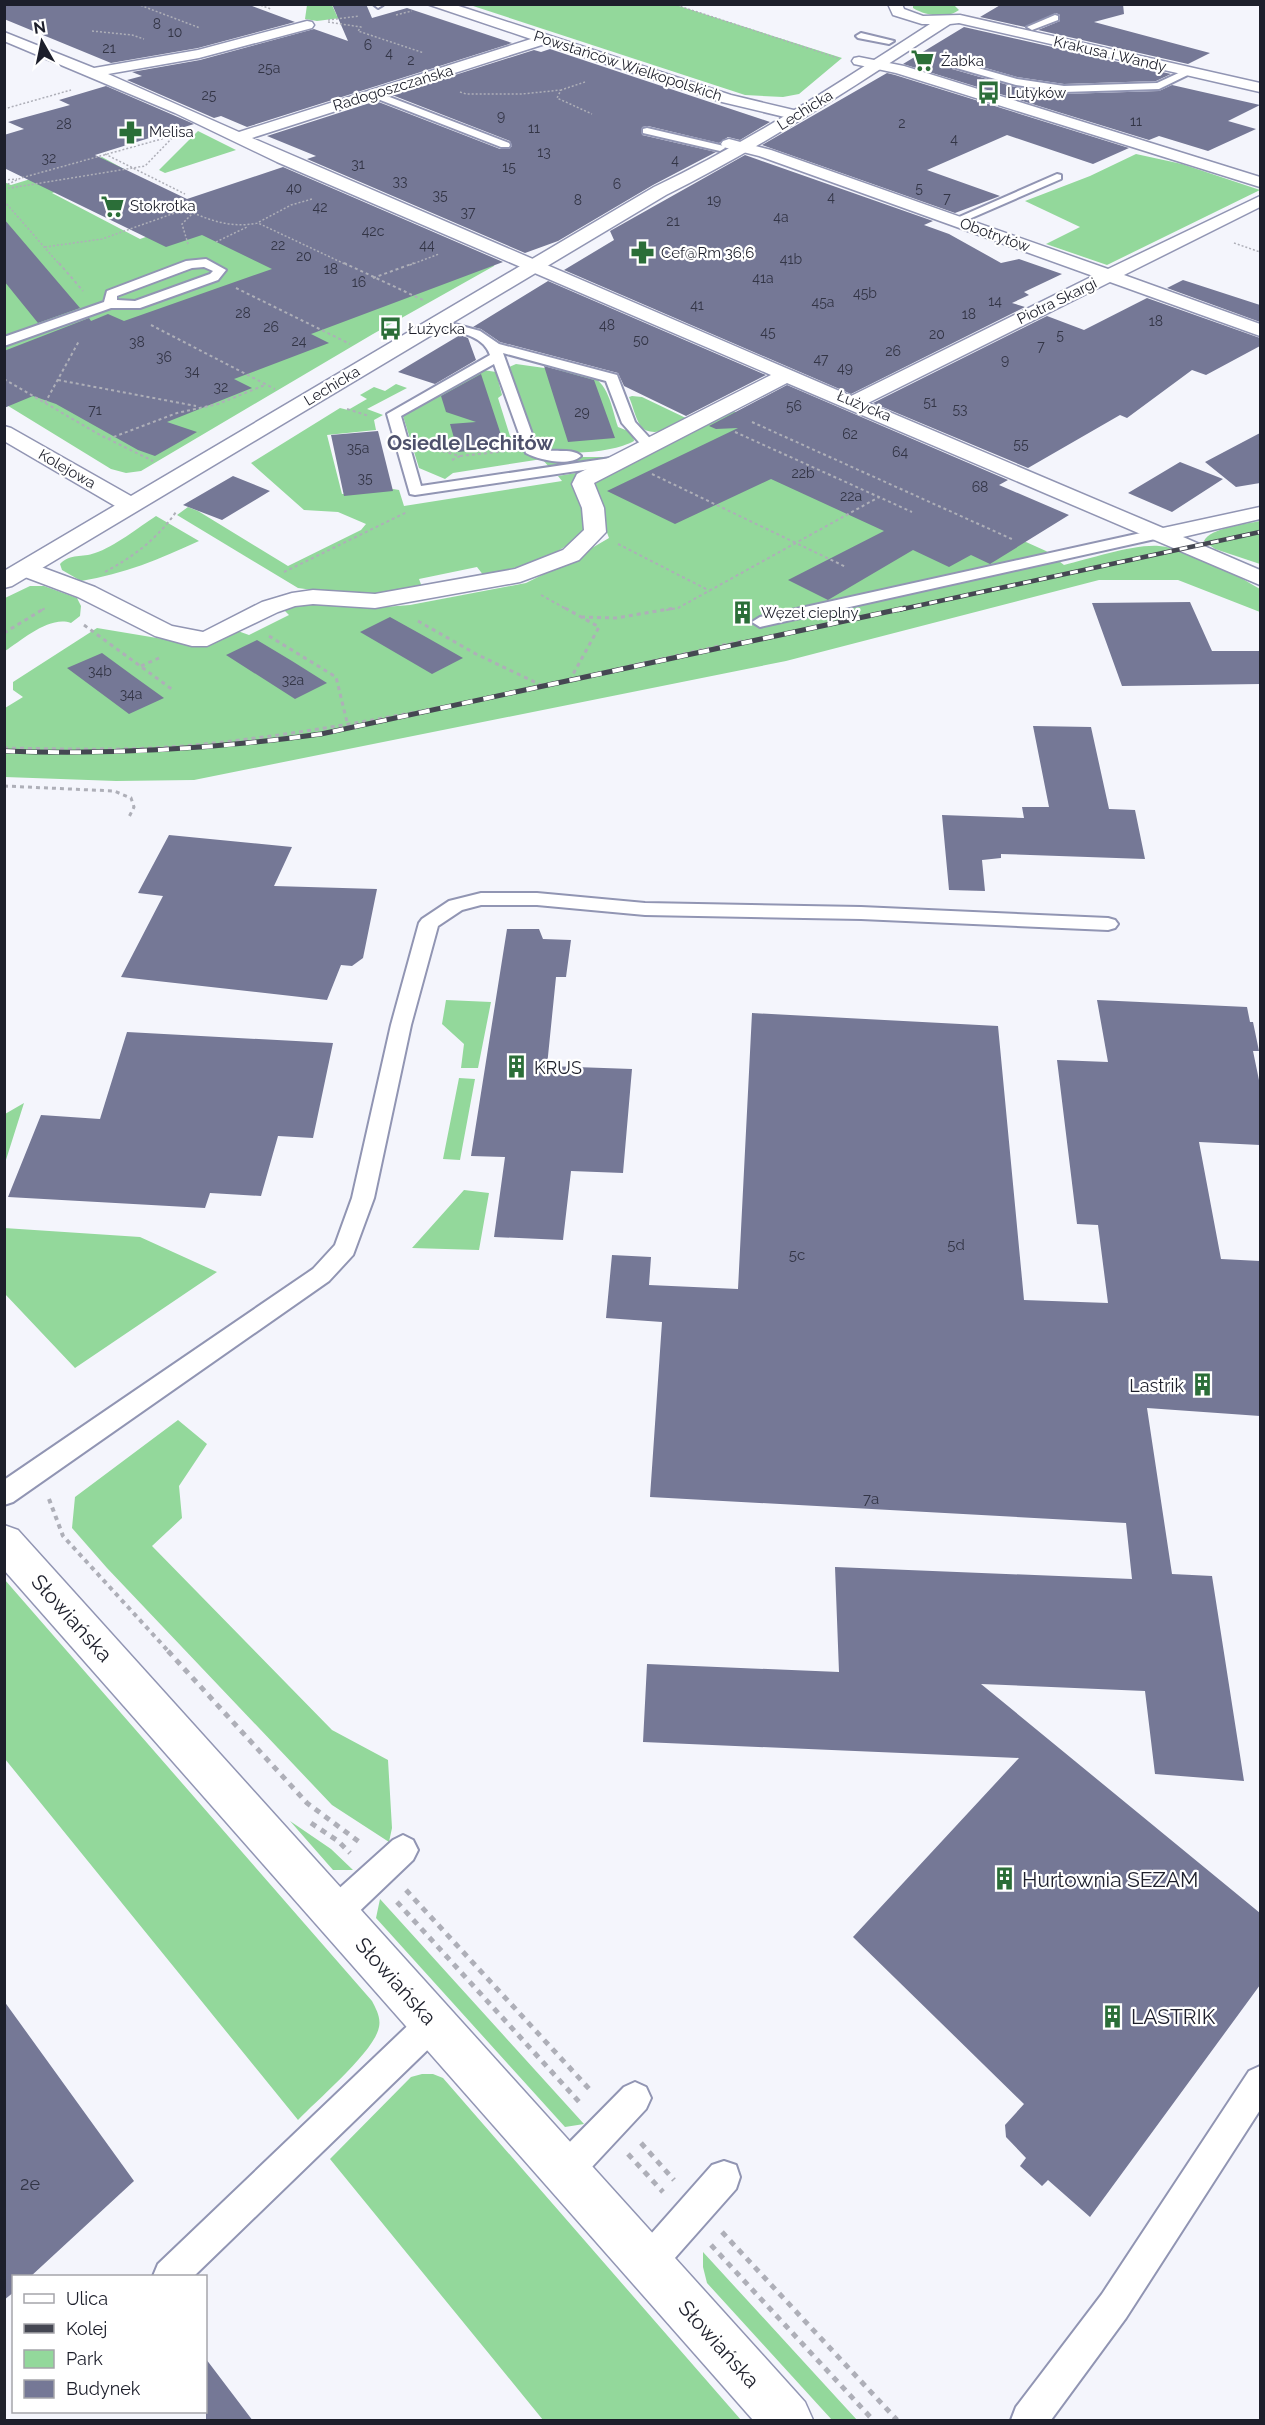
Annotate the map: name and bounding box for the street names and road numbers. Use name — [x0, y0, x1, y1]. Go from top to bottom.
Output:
street label: Powstańców Wielkopolskich — [532, 27, 724, 105]
street label: Krakusa i Wandy — [1052, 32, 1168, 76]
street label: Radogoszczańska — [331, 61, 455, 115]
street label: Lechicka — [774, 86, 836, 134]
street label: Obotrytów — [957, 214, 1033, 256]
street label: Piotra Skargi — [1014, 274, 1100, 328]
street label: Lechicka — [301, 362, 363, 410]
street label: Łużycka — [834, 387, 894, 425]
street label: Kolejowa — [35, 445, 99, 493]
street label: Słowiańska — [26, 1569, 118, 1667]
street label: Słowiańska — [350, 1932, 442, 2030]
street label: Słowiańska — [673, 2295, 765, 2393]

